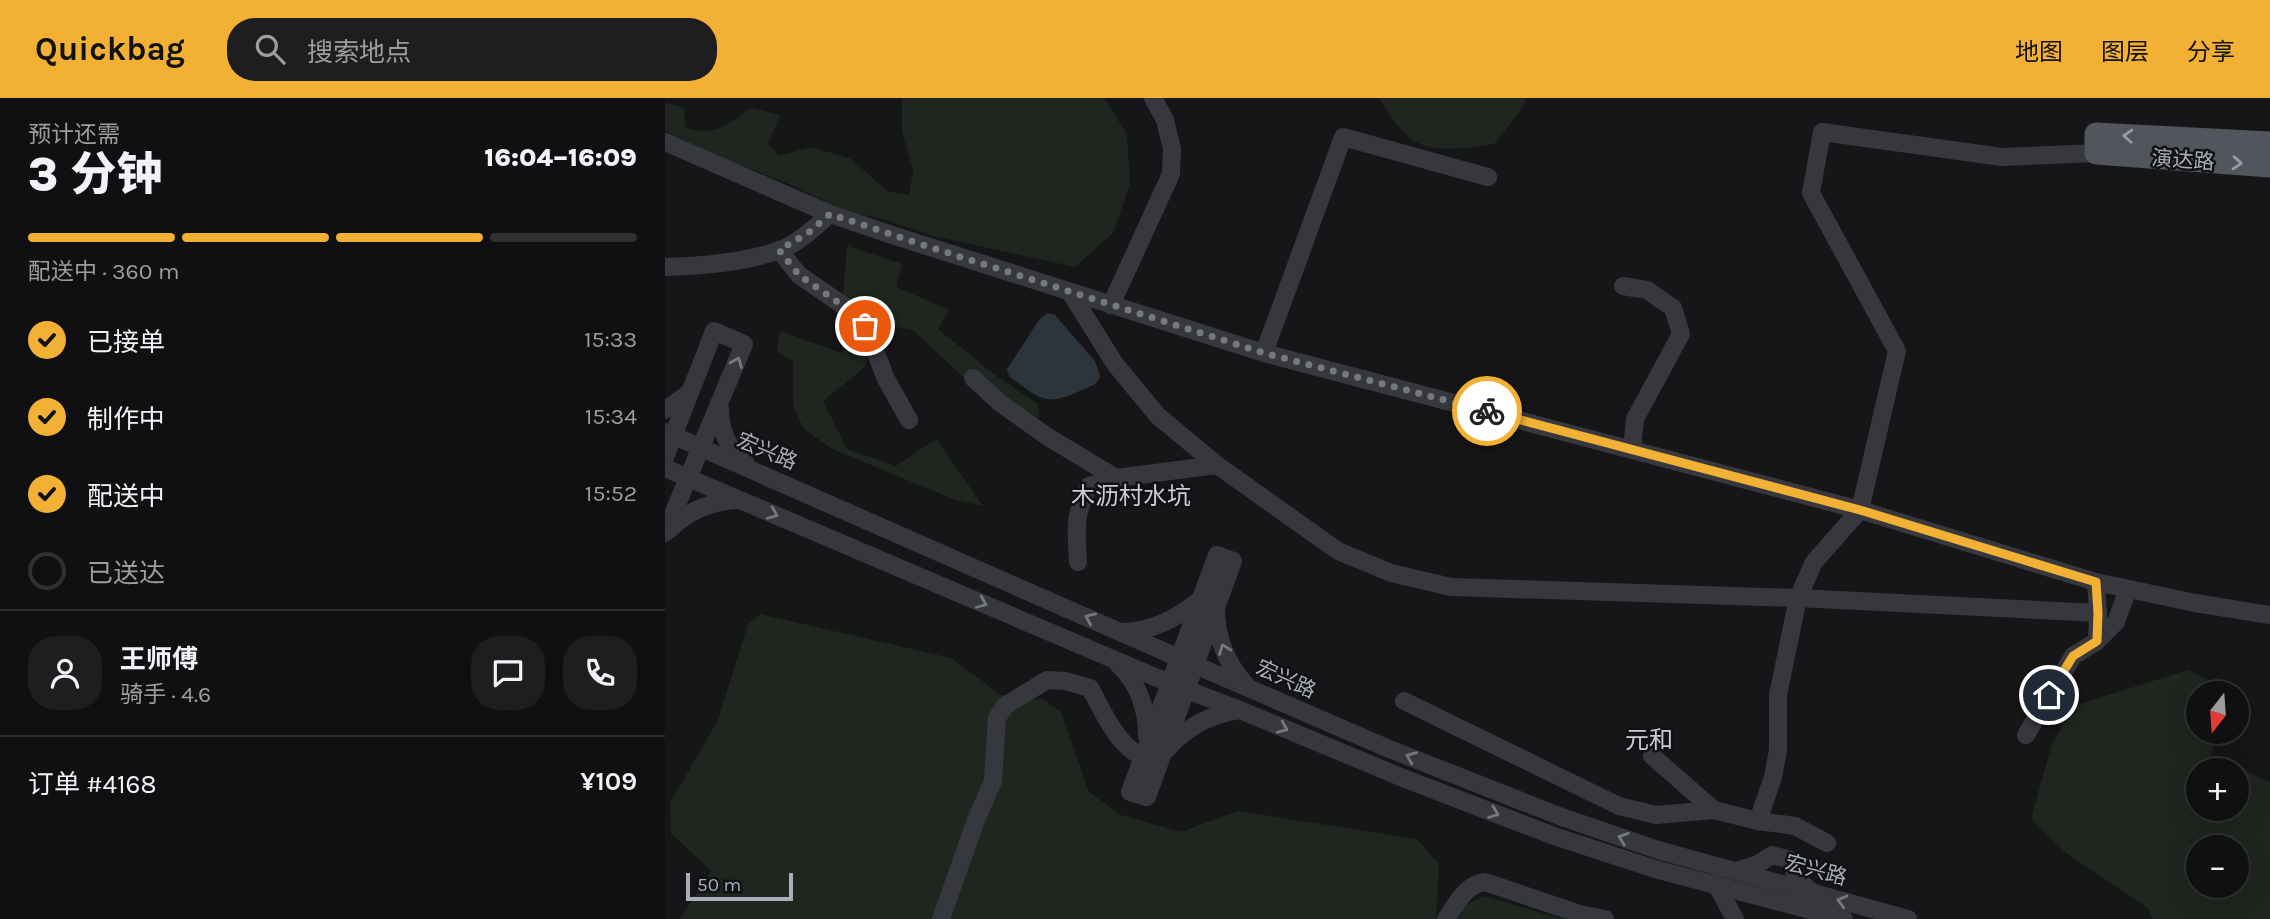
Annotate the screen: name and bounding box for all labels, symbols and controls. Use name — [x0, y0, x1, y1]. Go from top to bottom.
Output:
search box — [227, 18, 717, 81]
text: Quickbag — [35, 30, 185, 68]
icon: search — [251, 30, 289, 68]
text: 搜索地点 — [307, 37, 411, 68]
text: 地图 — [2015, 38, 2063, 66]
text: 图层 — [2101, 38, 2149, 66]
text: 分享 — [2187, 38, 2235, 66]
text: 预计还需 — [28, 121, 120, 148]
one-way arrow — [2123, 129, 2134, 144]
text: 16:04–16:09 — [484, 142, 637, 173]
street label: 演达路 — [2151, 146, 2215, 174]
text: 3 分钟 — [28, 148, 163, 202]
one-way arrow — [2232, 156, 2243, 171]
text: 配送中 · 360 m — [28, 258, 179, 285]
pin — [835, 296, 895, 356]
icon: bag — [846, 307, 884, 345]
icon: check — [28, 321, 66, 359]
text: 15:33 — [584, 326, 637, 353]
text: 已接单 — [87, 327, 165, 358]
one-way arrow — [729, 356, 743, 368]
courier — [1452, 376, 1522, 446]
icon: bike — [1468, 392, 1506, 430]
icon: check — [28, 398, 66, 436]
text: 15:34 — [585, 403, 637, 430]
text: 制作中 — [87, 404, 165, 435]
street label: 宏兴路 — [733, 428, 801, 474]
icon: check — [28, 475, 66, 513]
text: 15:52 — [585, 480, 637, 507]
text: 配送中 — [87, 481, 165, 512]
district label: 木沥村水坑 — [1071, 482, 1191, 510]
one-way arrow — [766, 506, 778, 520]
text: 已送达 — [87, 558, 165, 589]
one-way arrow — [975, 595, 988, 609]
one-way arrow — [1085, 612, 1097, 626]
button: person — [28, 636, 102, 710]
button: chat — [471, 636, 545, 710]
button: phone — [563, 636, 637, 710]
one-way arrow — [1218, 643, 1232, 656]
text: 王师傅 — [120, 644, 198, 675]
street label: 宏兴路 — [1252, 655, 1320, 703]
pin — [2019, 665, 2079, 725]
icon: home — [2030, 676, 2068, 714]
text: 骑手 · 4.6 — [120, 681, 211, 708]
north arrow — [2186, 681, 2249, 744]
map controls — [2186, 681, 2249, 898]
one-way arrow — [1276, 719, 1288, 733]
district label: 元和 — [1625, 726, 1673, 754]
one-way arrow — [1405, 752, 1417, 766]
button: + — [2186, 758, 2249, 821]
text: ¥109 — [580, 766, 637, 797]
text: 订单 #4168 — [28, 769, 156, 800]
one-way arrow — [1487, 804, 1499, 818]
one-way arrow — [1618, 832, 1630, 846]
button: − — [2186, 835, 2249, 898]
street label: 宏兴路 — [1782, 850, 1850, 890]
scale bar — [686, 870, 793, 902]
text: 50 m — [697, 874, 741, 896]
one-way arrow — [1836, 895, 1848, 909]

